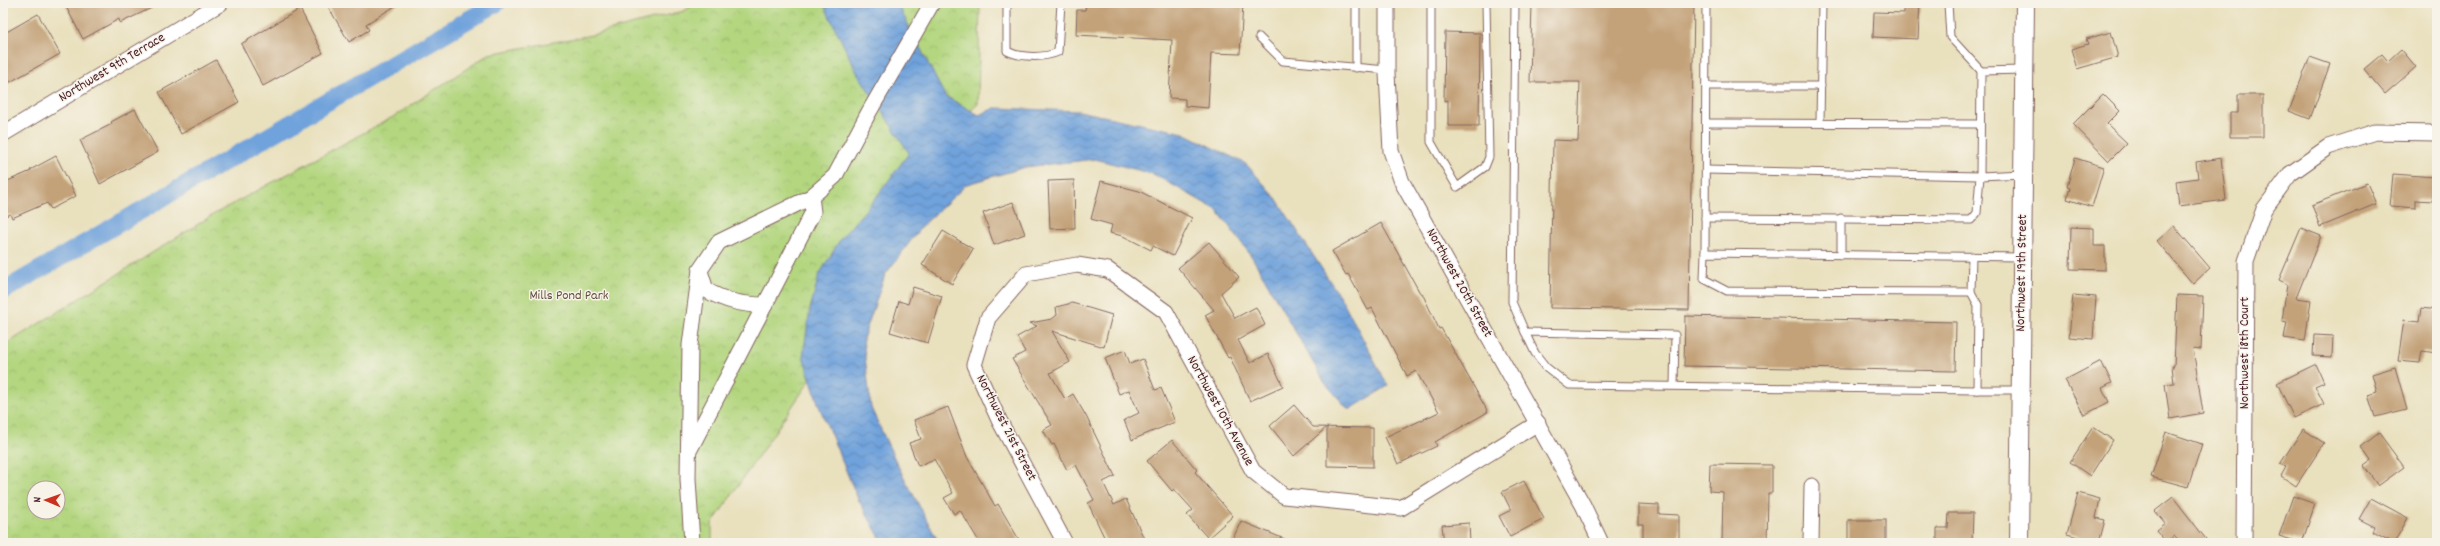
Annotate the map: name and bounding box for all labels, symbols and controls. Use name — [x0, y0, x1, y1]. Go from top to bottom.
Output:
street label: Northwest 9th Terrace — [55, 28, 169, 108]
street label: Northwest 19th Street — [2011, 214, 2033, 332]
street label: Northwest 20th Street — [1421, 225, 1497, 341]
park label: Mills Pond Park — [529, 286, 609, 306]
street label: Northwest 18th Court — [2235, 297, 2255, 409]
street label: Northwest 10th Avenue — [1181, 352, 1259, 470]
street label: Northwest 21st Street — [971, 371, 1041, 485]
north arrow — [26, 480, 66, 520]
text: N — [30, 496, 46, 503]

